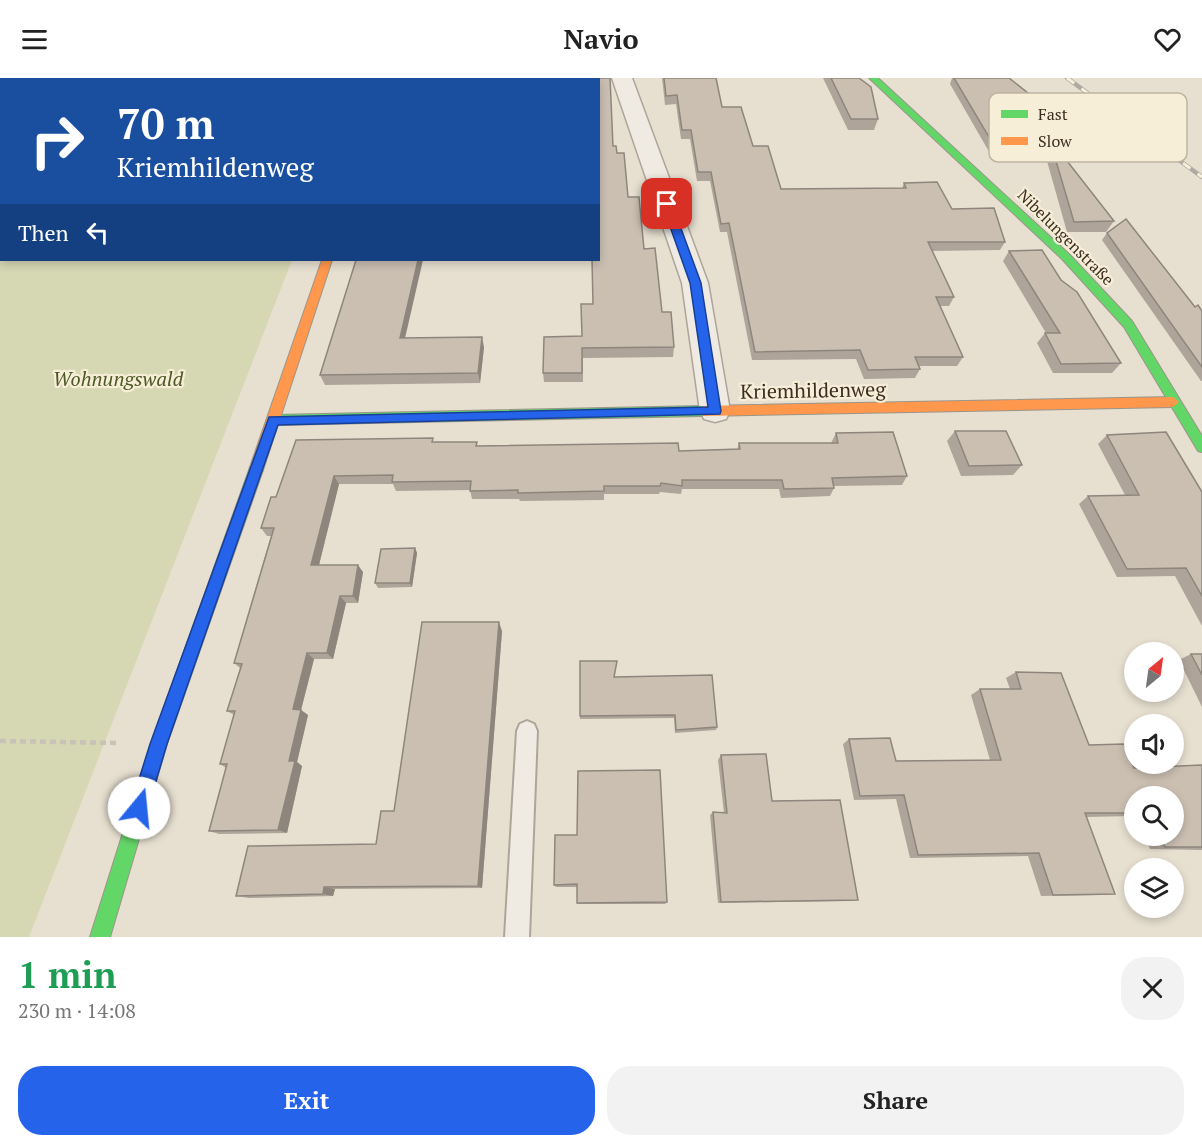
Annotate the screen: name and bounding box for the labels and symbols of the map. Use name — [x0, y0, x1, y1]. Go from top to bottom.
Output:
legend — [989, 93, 1187, 162]
text: Fast — [1038, 103, 1068, 125]
text: Slow — [1038, 130, 1072, 152]
pin — [641, 178, 692, 229]
street label: Nibelungenstraße — [1013, 184, 1119, 290]
park label: Wohnungswald — [53, 365, 183, 392]
street label: Kriemhildenweg — [740, 375, 887, 405]
north arrow — [1124, 642, 1184, 702]
position arrow — [107, 776, 171, 840]

